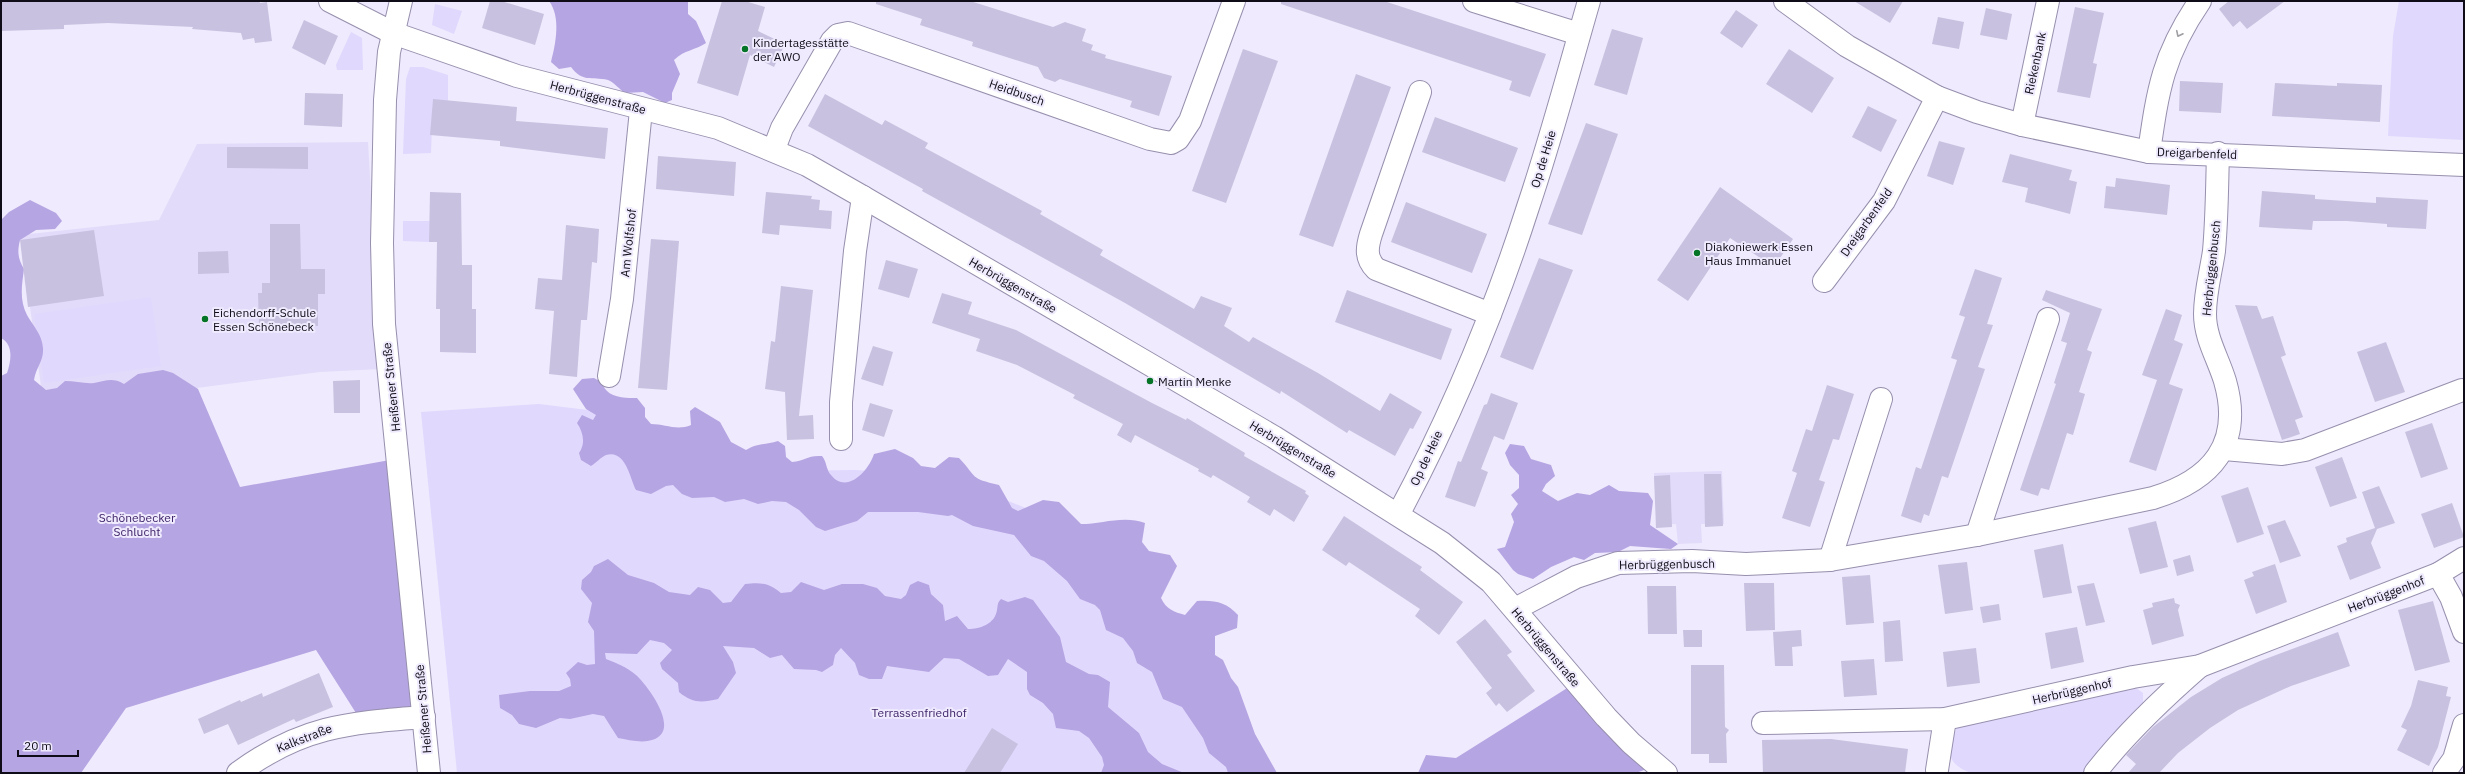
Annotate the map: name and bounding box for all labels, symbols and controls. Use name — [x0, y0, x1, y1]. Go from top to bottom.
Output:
street label: Riekenbank — [2021, 30, 2049, 96]
one-way arrow — [2176, 30, 2184, 37]
place label: Kindertagesstätte der AWO — [753, 35, 849, 64]
marker: Kindertagesstätte der AWO — [740, 44, 750, 54]
street label: Heidbusch — [987, 76, 1047, 108]
street label: Herbrüggenstraße — [548, 77, 648, 117]
street label: Op de Heie — [1527, 128, 1559, 190]
street label: Dreigarbenfeld — [2157, 144, 2237, 162]
street label: Dreigarbenfeld — [1837, 185, 1895, 259]
street label: Am Wolfshof — [617, 208, 639, 278]
street label: Herbrüggenbusch — [2199, 219, 2223, 317]
place label: Diakoniewerk Essen Haus Immanuel — [1705, 239, 1813, 268]
marker: Diakoniewerk Essen Haus Immanuel — [1692, 248, 1702, 258]
street label: Herbrüggenstraße — [967, 254, 1060, 316]
place label: Eichendorff-Schule Essen Schönebeck — [213, 305, 317, 334]
marker: Eichendorff-Schule Essen Schönebeck — [200, 314, 210, 324]
street label: Heißener Straße — [379, 341, 403, 432]
place label: Martin Menke — [1158, 374, 1232, 389]
marker: Martin Menke — [1145, 376, 1155, 386]
street label: Herbrüggenstraße — [1247, 417, 1340, 481]
street label: Op de Heie — [1407, 428, 1446, 488]
park label: Schönebecker Schlucht — [99, 510, 176, 539]
street label: Herbrüggenbusch — [1619, 556, 1715, 572]
street label: Herbrüggenhof — [2345, 572, 2427, 616]
street label: Herbrüggenstraße — [1509, 604, 1584, 690]
street label: Heißener Straße — [412, 664, 434, 754]
street label: Herbrüggenhof — [2031, 675, 2113, 707]
park label: Terrassenfriedhof — [871, 705, 967, 720]
street label: Kalkstraße — [274, 720, 334, 755]
scale bar — [18, 732, 78, 758]
text: 20 m — [24, 738, 52, 753]

